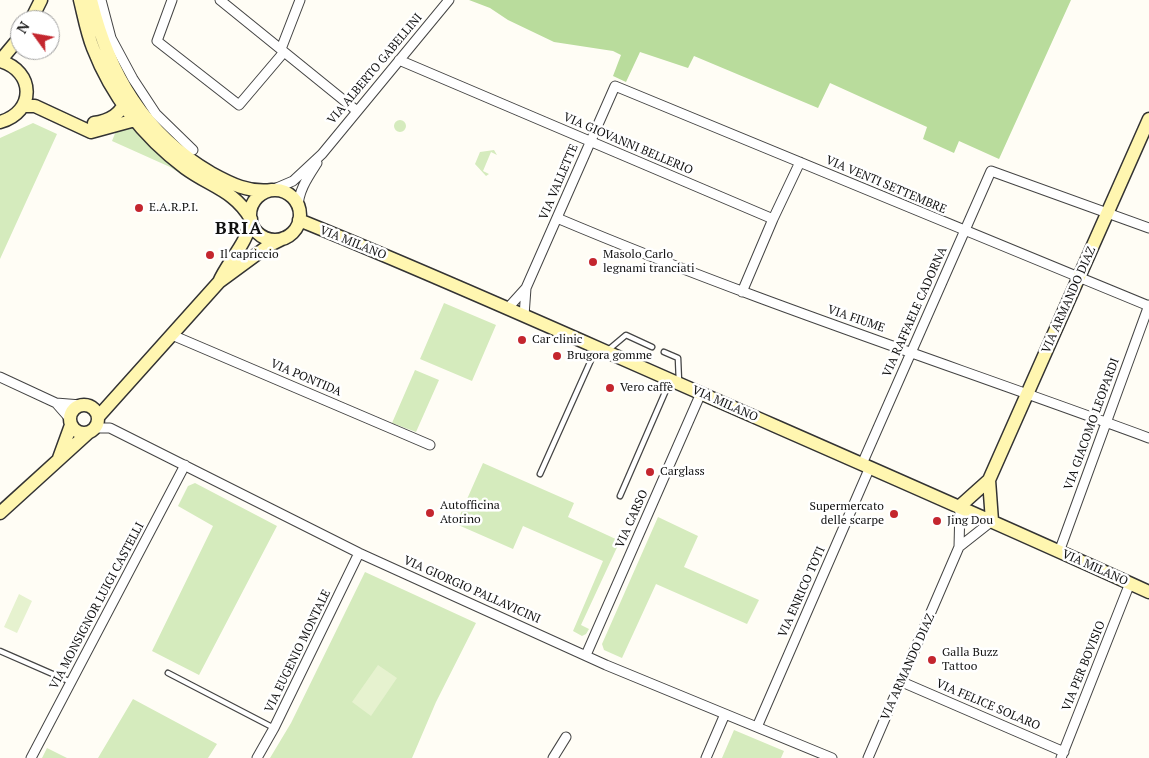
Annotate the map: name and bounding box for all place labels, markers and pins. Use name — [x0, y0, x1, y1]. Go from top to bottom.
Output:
place label: E.A.R.P.I. — [149, 201, 198, 215]
marker: E.A.R.P.I. — [133, 202, 145, 214]
place label: Il capriccio — [220, 248, 279, 262]
place label: Masolo Carlo legnami tranciati — [603, 248, 695, 276]
marker: Il capriccio — [204, 249, 216, 261]
marker: Masolo Carlo legnami tranciati — [587, 256, 599, 268]
place label: Car clinic — [532, 333, 582, 347]
marker: Car clinic — [516, 334, 528, 346]
place label: Brugora gomme — [567, 349, 652, 363]
marker: Brugora gomme — [551, 350, 563, 362]
place label: Vero caffè — [620, 381, 673, 395]
marker: Vero caffè — [604, 382, 616, 394]
place label: Carglass — [660, 465, 705, 479]
marker: Carglass — [644, 466, 656, 478]
place label: Autofficina Atorino — [440, 499, 500, 527]
place label: Supermercato delle scarpe — [810, 500, 884, 528]
marker: Autofficina Atorino — [424, 507, 436, 519]
marker: Supermercato delle scarpe — [888, 508, 900, 520]
place label: Jing Dou — [947, 514, 993, 528]
marker: Jing Dou — [931, 515, 943, 527]
place label: Galla Buzz Tattoo — [942, 646, 998, 674]
marker: Galla Buzz Tattoo — [926, 654, 938, 666]

